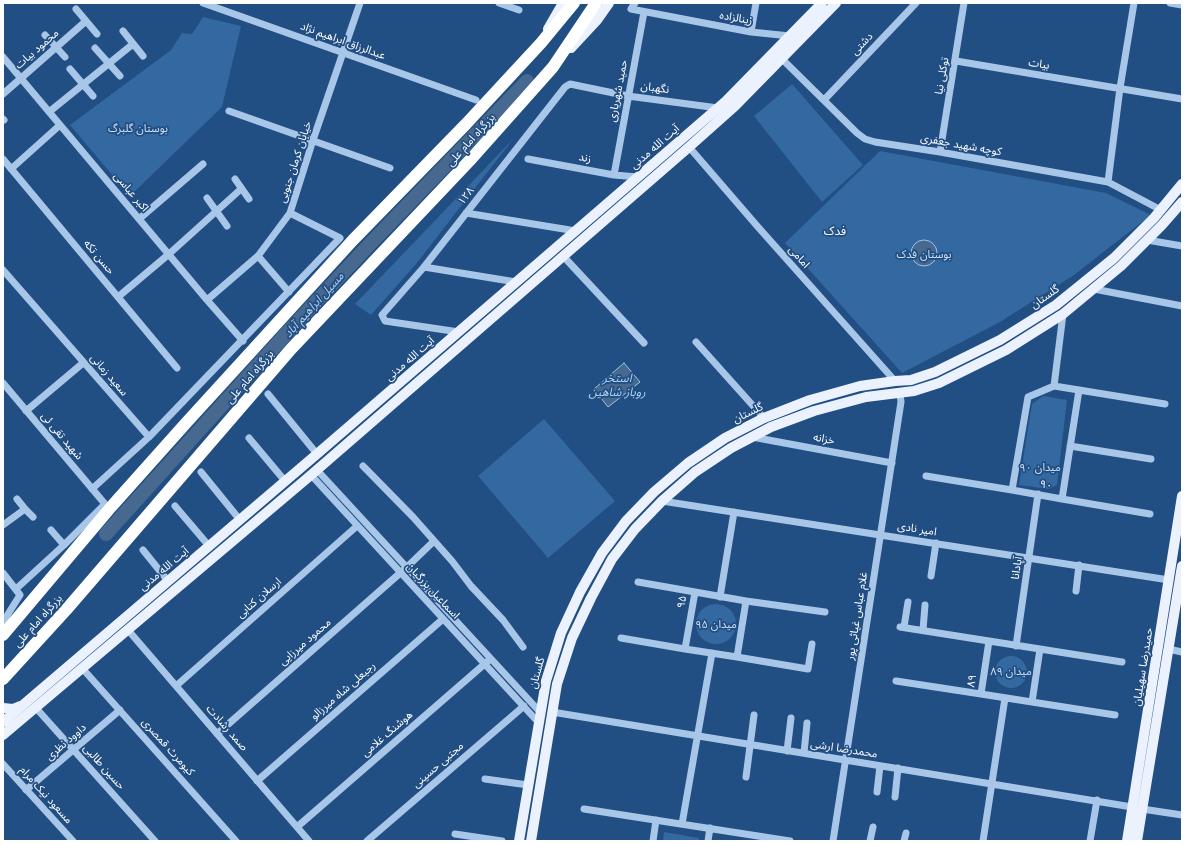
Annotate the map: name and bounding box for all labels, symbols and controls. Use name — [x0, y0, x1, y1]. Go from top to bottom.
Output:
street label: زینالزاده — [718, 9, 754, 27]
street label: عبدالرزاق ابراهیم نژاد — [299, 19, 387, 63]
street label: محمود بیات — [12, 26, 62, 72]
street label: دشتی — [848, 30, 876, 58]
street label: توکلی نیا — [932, 56, 952, 96]
street label: بیات — [1028, 56, 1050, 72]
street label: حمید شهریاری — [606, 59, 630, 123]
street label: نگهبان — [640, 79, 670, 97]
street label: بزرگراه امام علی — [444, 111, 498, 169]
street label: خیابان کرمان جنوبی — [276, 120, 314, 204]
park label: بوستان گلبرگ — [108, 122, 168, 136]
street label: آیت الله مدنی — [628, 122, 682, 172]
street label: کوچه شهید جعفری — [919, 131, 1003, 159]
street label: زند — [578, 150, 592, 166]
street label: اکبر عباسی — [111, 170, 151, 214]
street label: ۱۲۸ — [455, 184, 477, 208]
district label: فدک — [824, 224, 846, 238]
street label: حسن تکه — [81, 237, 117, 277]
street label: امامی — [786, 243, 812, 271]
park label: بوستان فدک — [896, 248, 952, 262]
water label: مسیل ابراهیم آباد — [281, 269, 347, 341]
street label: گلستان — [1028, 282, 1062, 312]
street label: آیت الله مدنی — [383, 334, 437, 384]
street label: بزرگراه امام علی — [223, 348, 277, 406]
street label: سعید زمانی — [87, 351, 131, 399]
water label: استخر روباز شاهین — [588, 371, 646, 399]
street label: گلستان — [731, 400, 765, 426]
street label: شهید تقی ئی — [38, 410, 86, 462]
street label: خزانه — [812, 430, 836, 448]
park label: میدان ۹۰ — [1019, 461, 1061, 475]
street label: ۹۰ — [1039, 477, 1053, 493]
street label: امیر نادی — [896, 519, 938, 539]
street label: آیت الله مدنی — [137, 544, 191, 594]
street label: آپادانا — [1009, 556, 1025, 580]
street label: اسماعیل بزرگیان — [404, 560, 462, 622]
street label: غلام عباس غیاثی ‌پور — [844, 571, 870, 661]
street label: ارسلان کتابی — [234, 575, 284, 621]
street label: بزرگراه امام علی — [11, 592, 65, 650]
street label: ۹۵ — [674, 595, 690, 609]
street label: محمود میرزایی — [276, 616, 334, 668]
park label: میدان ۹۵ — [695, 618, 737, 632]
street label: حمیدرضا سهیلیان — [1130, 627, 1156, 707]
street label: گلستان — [526, 656, 548, 690]
street label: رجبعلی شاه میرزالو — [308, 659, 378, 723]
park label: میدان ۸۹ — [990, 665, 1032, 679]
street label: ۸۹ — [964, 674, 980, 688]
street label: صمد رشادت — [203, 702, 251, 754]
street label: هوشنگ غلامی — [359, 708, 415, 760]
street label: کیومرث قمصری — [139, 716, 197, 778]
street label: داوود نظری — [43, 721, 89, 763]
street label: محمدرضا ارشی — [809, 737, 879, 761]
street label: مجتبی حسینی — [410, 739, 466, 791]
street label: حسین طالبی — [80, 742, 128, 792]
street label: مسعود نیک مرام — [17, 764, 75, 826]

